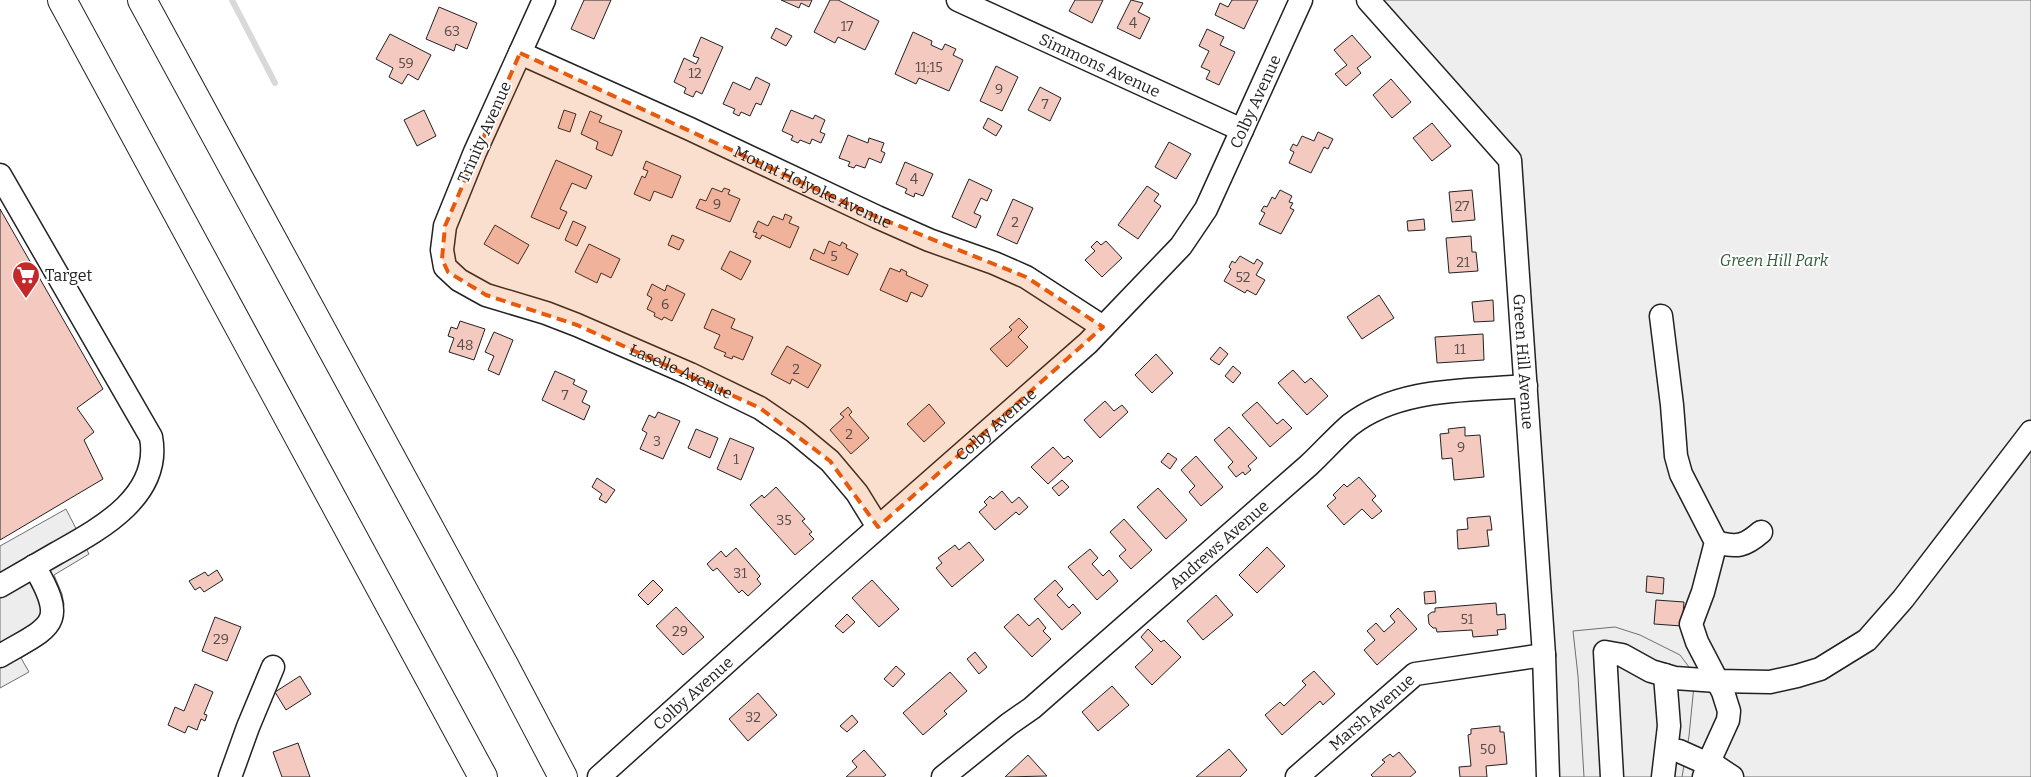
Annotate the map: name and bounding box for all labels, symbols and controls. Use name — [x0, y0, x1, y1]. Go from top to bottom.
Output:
house number: 4 — [1129, 15, 1137, 32]
house number: 17 — [841, 18, 853, 35]
house number: 63 — [444, 23, 460, 40]
street label: Simmons Avenue — [1036, 30, 1163, 101]
street label: Colby Avenue — [1226, 52, 1285, 151]
house number: 59 — [398, 55, 414, 72]
house number: 11;15 — [915, 59, 943, 76]
house number: 12 — [688, 65, 702, 82]
street label: Trinity Avenue — [454, 79, 515, 186]
house number: 9 — [995, 81, 1003, 98]
house number: 7 — [1041, 96, 1049, 113]
street label: Mount Holyoke Avenue — [731, 142, 895, 232]
house number: 4 — [910, 171, 918, 188]
house number: 9 — [713, 196, 721, 213]
house number: 27 — [1455, 198, 1469, 215]
house number: 2 — [1011, 214, 1019, 231]
house number: 5 — [830, 248, 838, 265]
park label: Green Hill Park — [1720, 251, 1829, 270]
house number: 21 — [1456, 254, 1470, 271]
supermarket icon: Target — [11, 260, 41, 299]
place label: Target — [45, 266, 92, 285]
house number: 52 — [1236, 269, 1250, 286]
street label: Green Hill Avenue — [1509, 293, 1537, 430]
house number: 6 — [661, 296, 669, 313]
house number: 48 — [457, 337, 473, 354]
street label: Laselle Avenue — [626, 340, 736, 403]
house number: 11 — [1454, 341, 1466, 358]
house number: 2 — [792, 361, 800, 378]
street label: Colby Avenue — [952, 384, 1040, 465]
house number: 7 — [561, 387, 569, 404]
house number: 2 — [845, 426, 853, 443]
house number: 3 — [653, 433, 661, 450]
house number: 9 — [1457, 439, 1465, 456]
house number: 1 — [733, 451, 739, 468]
street label: Andrews Avenue — [1166, 496, 1272, 593]
house number: 35 — [776, 512, 792, 529]
house number: 31 — [733, 565, 747, 582]
house number: 51 — [1461, 611, 1474, 628]
house number: 29 — [672, 623, 688, 640]
house number: 29 — [213, 631, 229, 648]
street label: Colby Avenue — [649, 652, 737, 734]
street label: Marsh Avenue — [1325, 670, 1418, 755]
house number: 32 — [745, 709, 761, 726]
house number: 50 — [1480, 741, 1496, 758]

